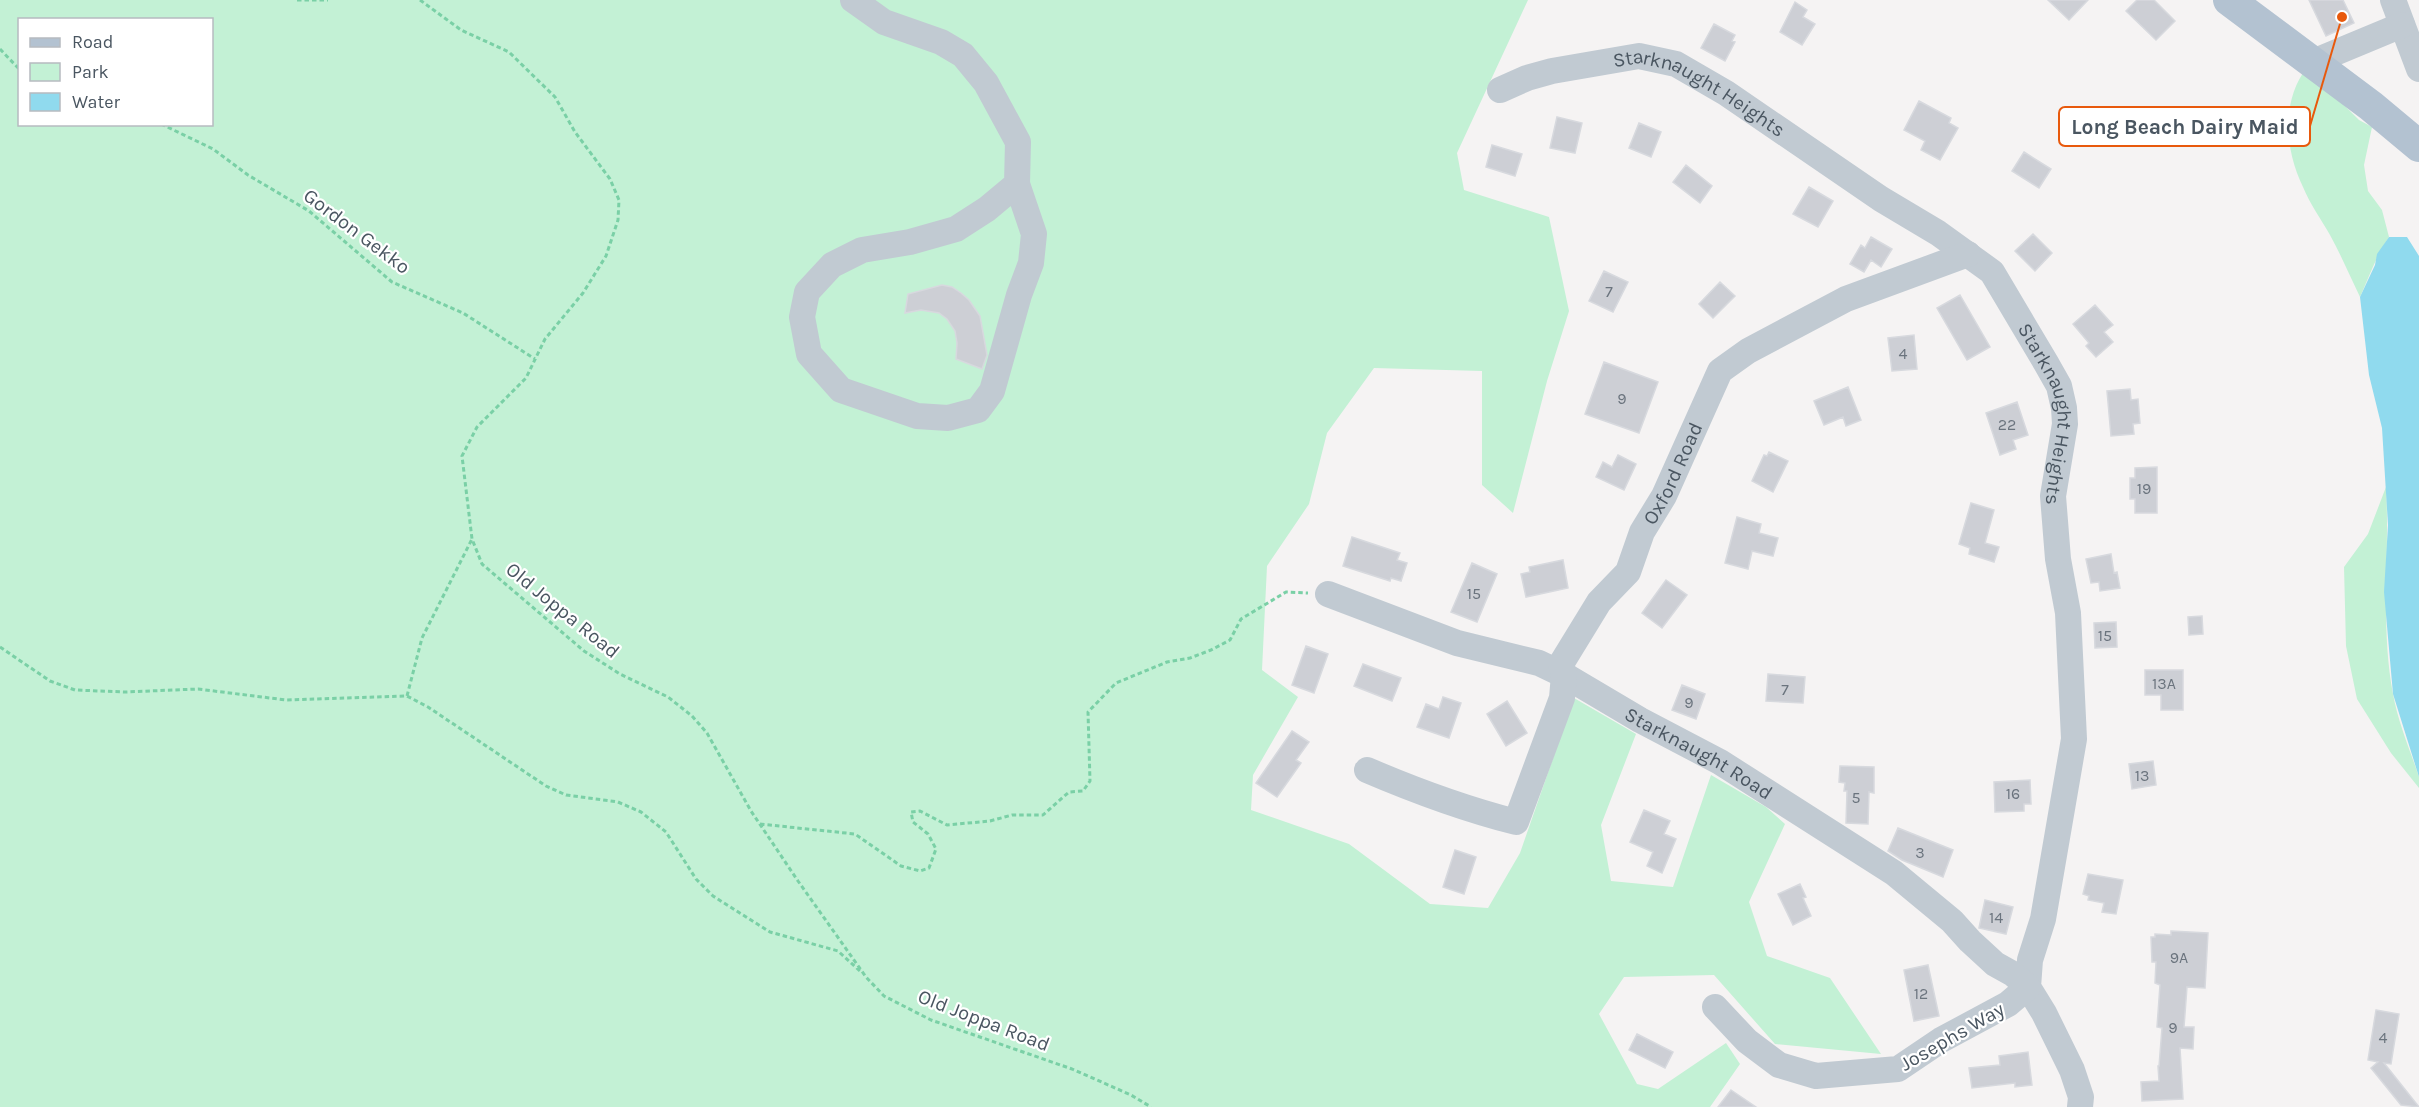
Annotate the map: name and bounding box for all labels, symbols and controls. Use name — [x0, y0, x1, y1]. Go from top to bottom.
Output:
legend — [18, 18, 213, 126]
text: Road — [72, 31, 113, 53]
street label: Starknaught Heights — [1611, 44, 1789, 142]
text: Park — [72, 61, 109, 83]
text: Water — [72, 91, 120, 113]
callout: Long Beach Dairy Maid — [2059, 107, 2310, 146]
text: Long Beach Dairy Maid — [2071, 115, 2299, 139]
street label: Gordon Gekko — [299, 184, 414, 279]
house number: 7 — [1605, 282, 1613, 301]
street label: Starknaught Heights — [2013, 319, 2076, 505]
house number: 4 — [1899, 344, 1908, 363]
house number: 9 — [1617, 389, 1627, 408]
house number: 22 — [1998, 415, 2016, 434]
street label: Oxford Road — [1638, 419, 1708, 529]
house number: 19 — [2137, 479, 2151, 498]
street label: Old Joppa Road — [501, 558, 624, 663]
house number: 15 — [1467, 584, 1481, 603]
house number: 15 — [2098, 626, 2112, 645]
house number: 13A — [2152, 674, 2176, 693]
house number: 7 — [1781, 680, 1789, 699]
house number: 9 — [1684, 693, 1694, 712]
street label: Starknaught Road — [1621, 703, 1777, 805]
house number: 13 — [2135, 766, 2149, 785]
house number: 16 — [2006, 784, 2020, 803]
house number: 5 — [1851, 788, 1861, 807]
house number: 3 — [1915, 843, 1925, 862]
house number: 14 — [1989, 908, 2003, 927]
house number: 9A — [2170, 948, 2188, 967]
house number: 12 — [1914, 984, 1928, 1003]
street label: Old Joppa Road — [915, 985, 1053, 1056]
street label: Josephs Way — [1896, 997, 2008, 1075]
house number: 9 — [2168, 1018, 2178, 1037]
house number: 4 — [2379, 1028, 2388, 1047]

